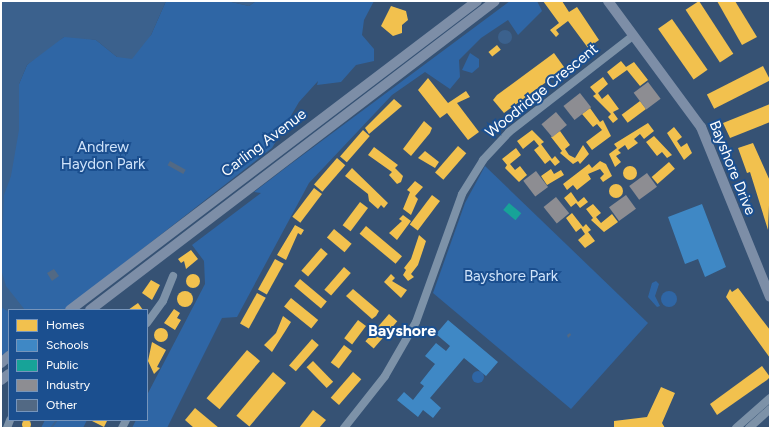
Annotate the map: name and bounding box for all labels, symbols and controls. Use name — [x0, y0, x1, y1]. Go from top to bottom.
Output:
street label: Woodridge Crescent — [482, 40, 602, 142]
street label: Carling Avenue — [218, 105, 310, 181]
street label: Bayshore Drive — [705, 118, 759, 218]
park label: Andrew Haydon Park — [61, 138, 145, 173]
park label: Bayshore Park — [464, 268, 558, 286]
legend — [8, 309, 148, 421]
text: Homes — [46, 318, 84, 332]
district label: Bayshore — [368, 321, 436, 341]
text: Schools — [46, 338, 89, 352]
text: Public — [46, 358, 79, 372]
text: Industry — [46, 378, 90, 392]
text: Other — [46, 398, 77, 412]

